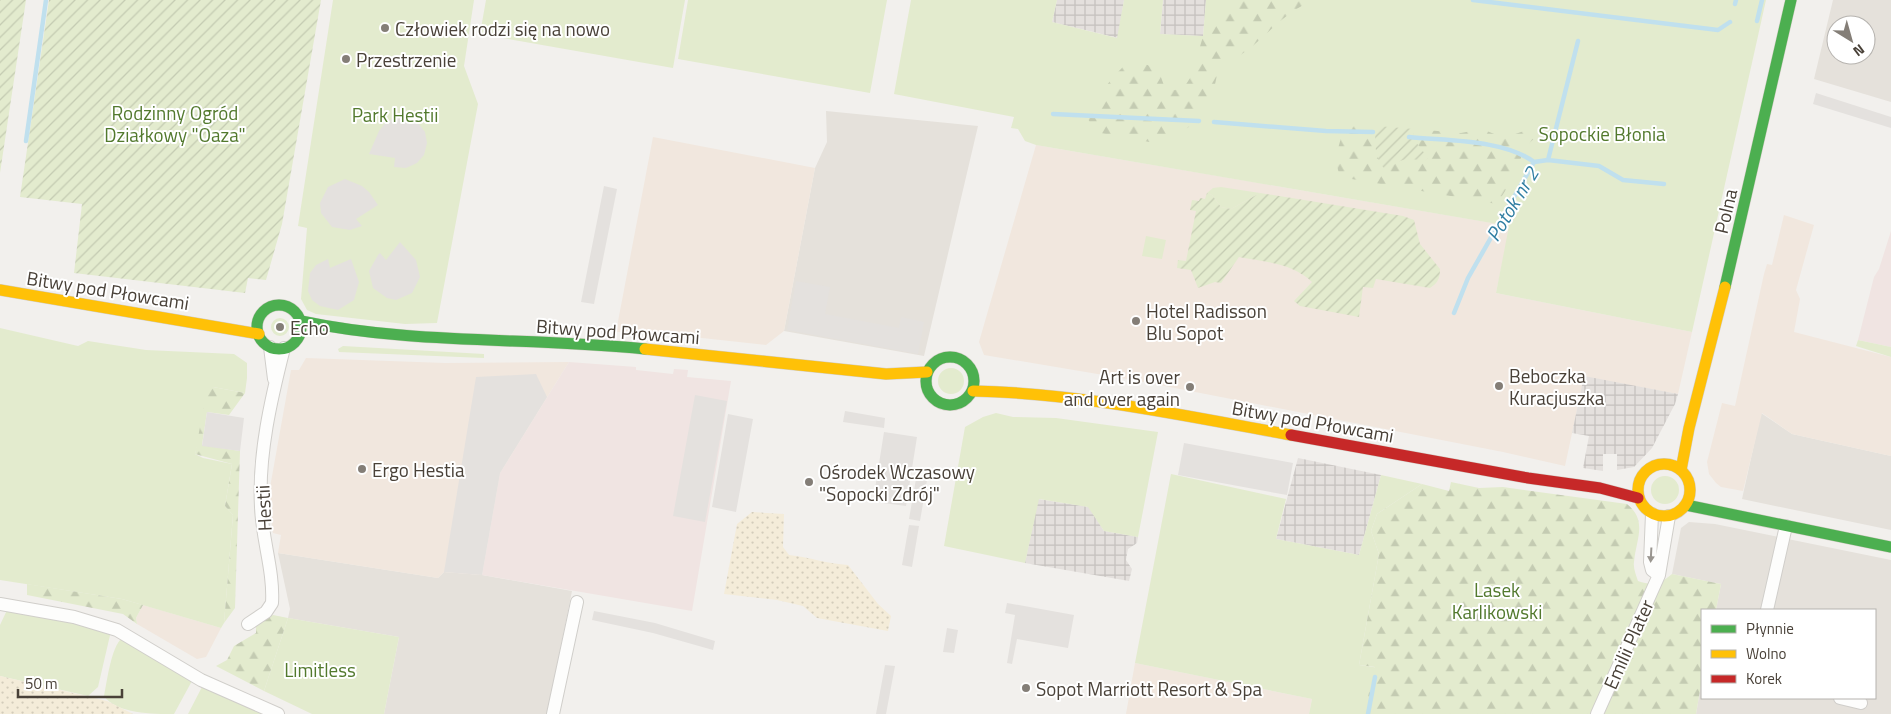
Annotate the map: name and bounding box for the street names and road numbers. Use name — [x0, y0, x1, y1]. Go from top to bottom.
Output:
street label: Polna — [1706, 185, 1744, 236]
street label: Bitwy pod Płowcami — [25, 263, 191, 317]
street label: Bitwy pod Płowcami — [535, 311, 701, 351]
street label: Bitwy pod Płowcami — [1230, 392, 1396, 450]
street label: Hestii — [247, 484, 279, 532]
street label: Emilii Plater — [1595, 594, 1661, 694]

